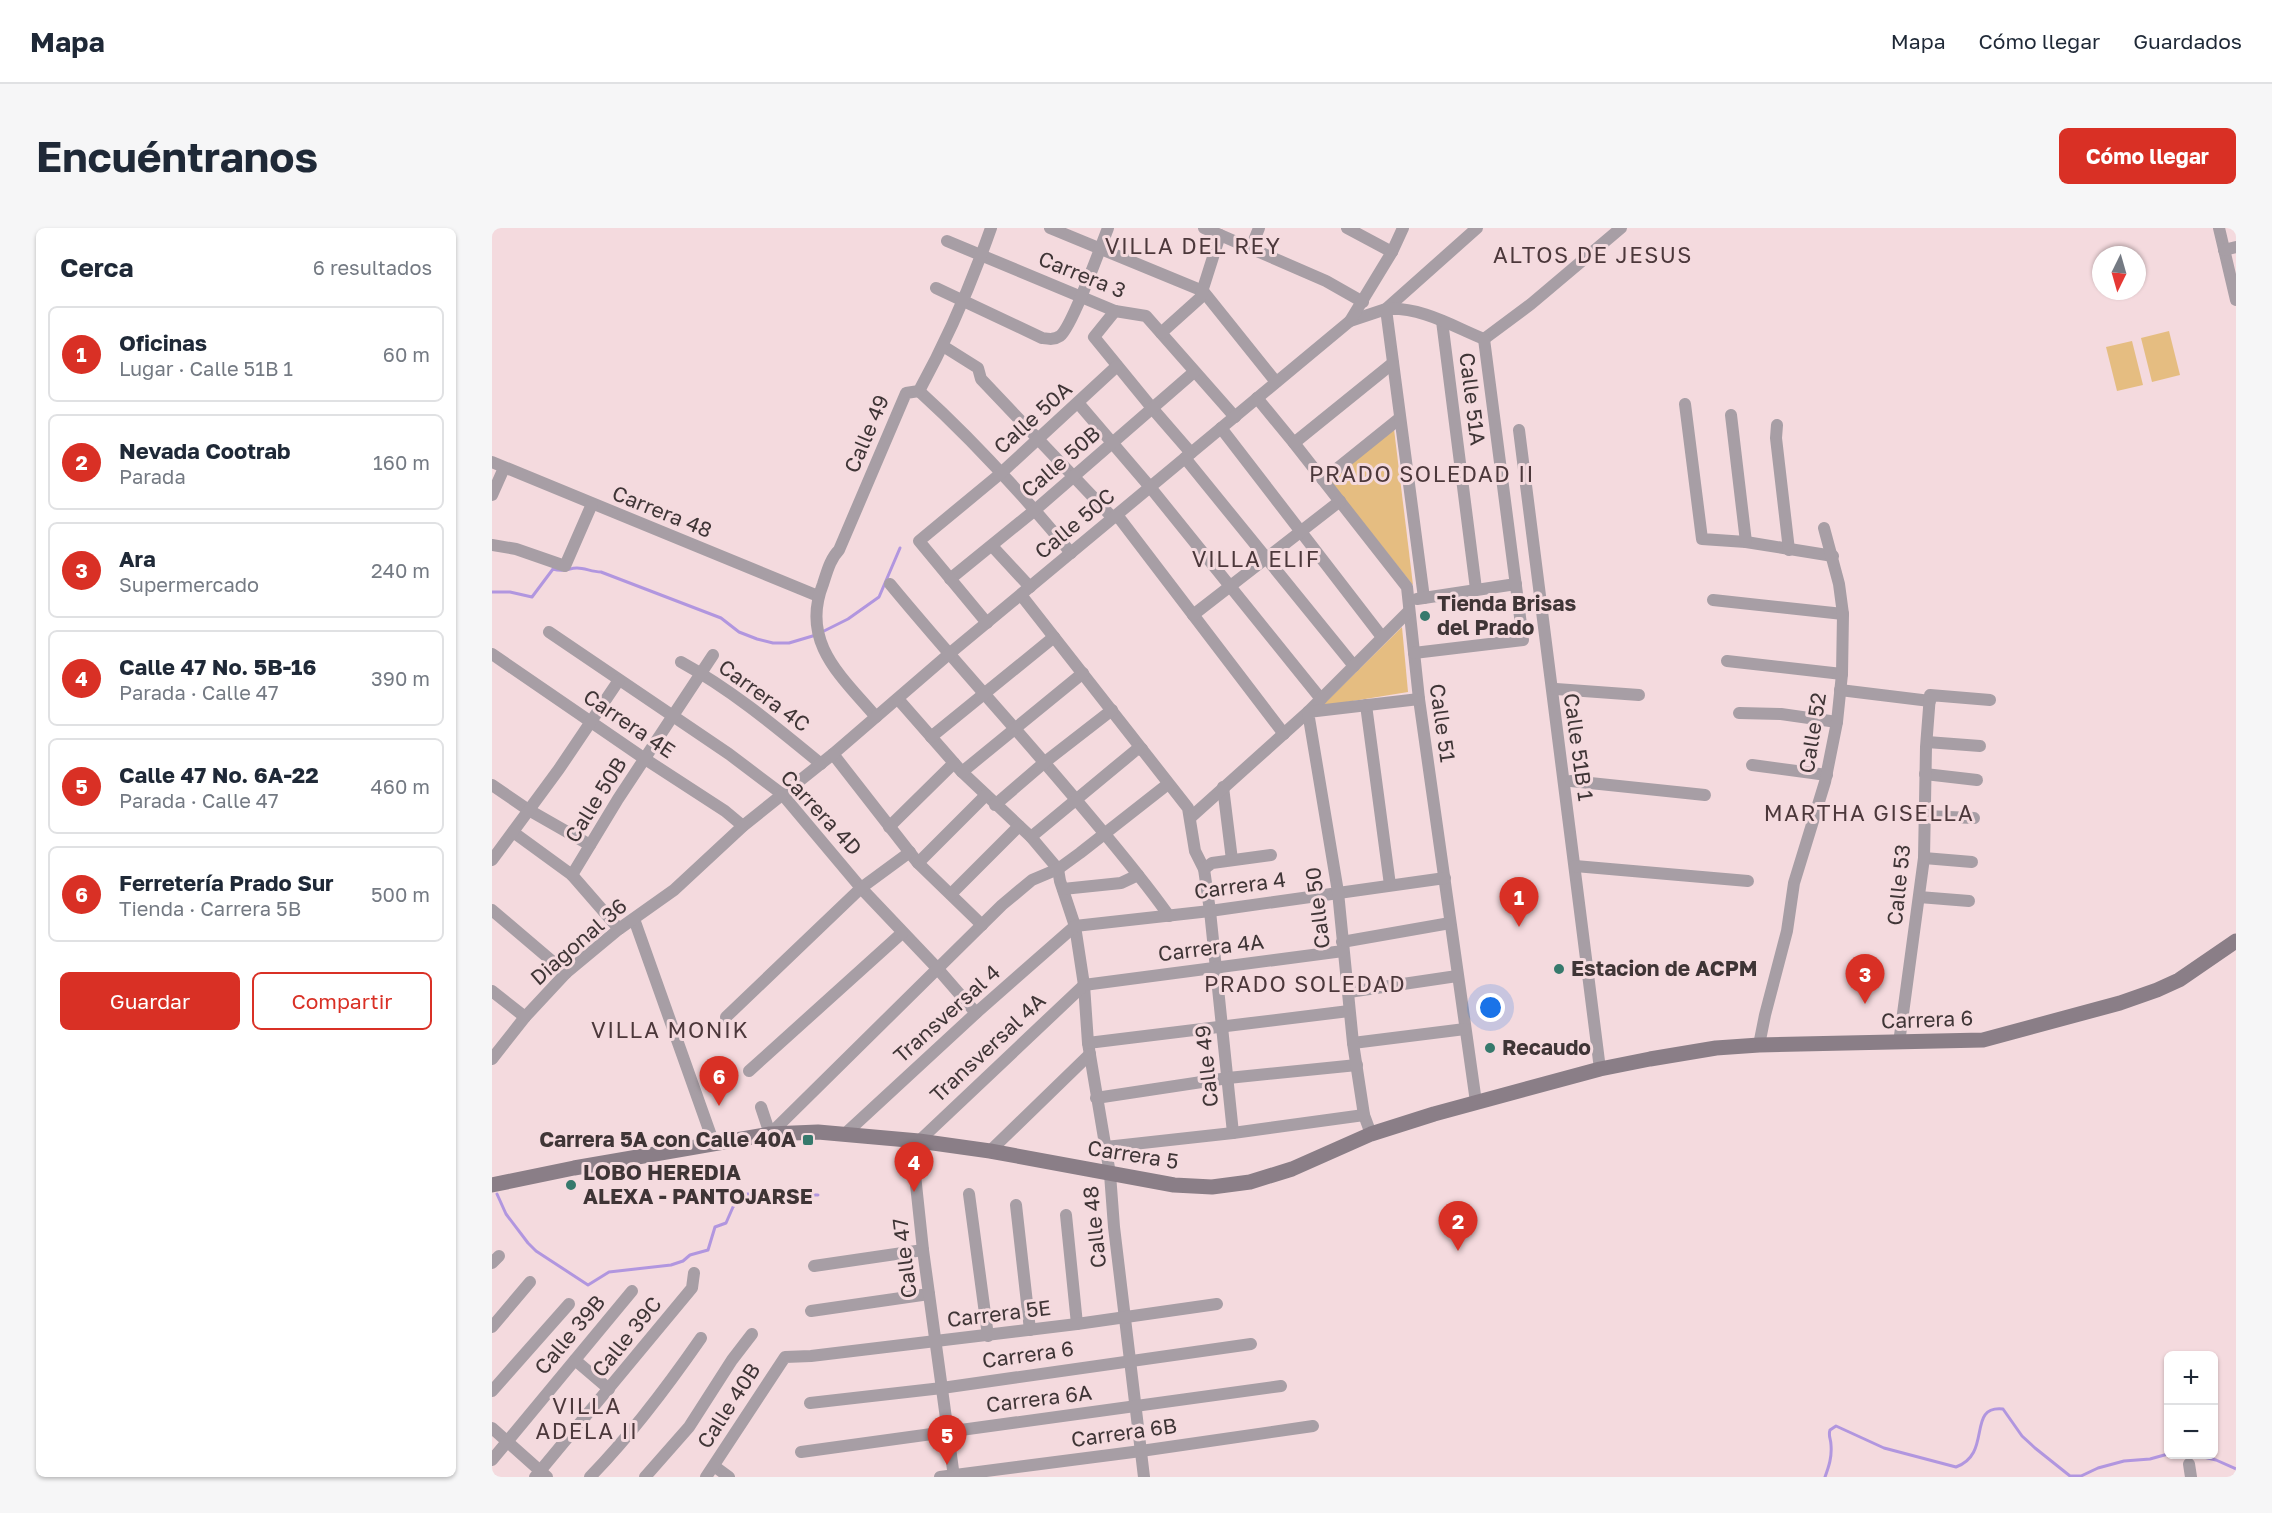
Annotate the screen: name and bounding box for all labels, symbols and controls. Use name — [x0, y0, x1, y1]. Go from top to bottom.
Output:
text: Mapa — [30, 25, 105, 58]
text: Mapa — [1891, 28, 1946, 54]
text: Cómo llegar — [1979, 28, 2100, 54]
text: Guardados — [2133, 28, 2242, 54]
button: Cómo llegar — [2059, 128, 2236, 184]
text: Encuéntranos — [36, 131, 318, 181]
district label: VILLA DEL REY — [1105, 232, 1281, 259]
district label: ALTOS DE JESUS — [1493, 241, 1693, 268]
street label: Carrera 3 — [1035, 245, 1130, 303]
north arrow — [2092, 246, 2146, 300]
text: Cerca — [60, 252, 134, 283]
text: 6 resultados — [313, 255, 432, 279]
text: Oficinas — [119, 329, 207, 356]
text: 1 — [76, 342, 87, 366]
text: 60 m — [383, 342, 430, 366]
street label: Calle 51A — [1454, 351, 1492, 447]
text: Lugar · Calle 51B 1 — [119, 356, 293, 380]
street label: Calle 50A — [988, 375, 1077, 459]
street label: Calle 49 — [838, 391, 894, 477]
street label: Calle 50B — [1016, 420, 1105, 503]
text: Nevada Cootrab — [119, 437, 291, 464]
text: 2 — [75, 450, 88, 474]
text: 160 m — [373, 450, 430, 474]
district label: PRADO SOLEDAD II — [1309, 460, 1535, 487]
text: Parada — [119, 464, 186, 488]
street label: Carrera 48 — [609, 479, 716, 543]
street label: Calle 50C — [1029, 482, 1120, 564]
text: Ara — [119, 545, 156, 572]
district label: VILLA ELIF — [1192, 545, 1320, 572]
text: 3 — [75, 558, 88, 582]
text: 240 m — [371, 558, 430, 582]
text: Supermercado — [119, 572, 259, 596]
place label: Tienda Brisas del Prado — [1437, 590, 1577, 640]
marker: Tienda Brisas del Prado — [1418, 609, 1432, 623]
text: Calle 47 No. 5B-16 — [119, 653, 316, 680]
street label: Carrera 4C — [714, 653, 815, 737]
text: 4 — [75, 666, 88, 690]
text: 390 m — [371, 666, 430, 690]
text: Parada · Calle 47 — [119, 680, 279, 704]
street label: Calle 51 — [1425, 682, 1461, 764]
street label: Carrera 4E — [579, 683, 680, 763]
street label: Calle 51B 1 — [1559, 691, 1599, 802]
street label: Calle 52 — [1793, 691, 1831, 775]
street label: Calle 50B — [559, 752, 632, 847]
text: Calle 47 No. 6A-22 — [119, 761, 319, 788]
street label: Carrera 4D — [776, 764, 868, 860]
text: 5 — [75, 774, 88, 798]
text: 460 m — [371, 774, 430, 798]
text: Parada · Calle 47 — [119, 788, 279, 812]
district label: MARTHA GISELLA — [1764, 799, 1974, 826]
street label: Calle 53 — [1881, 843, 1915, 927]
street label: Carrera 4 — [1192, 866, 1287, 904]
street label: Calle 50 — [1299, 866, 1335, 950]
text: Ferretería Prado Sur — [119, 869, 334, 896]
pin: 1 — [1500, 878, 1538, 927]
text: 6 — [75, 882, 88, 906]
text: 500 m — [371, 882, 430, 906]
street label: Diagonal 36 — [525, 892, 632, 990]
text: Tienda · Carrera 5B — [119, 896, 301, 920]
street label: Carrera 4A — [1156, 928, 1265, 966]
pin: 3 — [1846, 954, 1884, 1004]
place label: Estacion de ACPM — [1571, 955, 1757, 981]
street label: Transversal 4 — [888, 959, 1005, 1068]
marker: Estacion de ACPM — [1552, 962, 1566, 976]
district label: PRADO SOLEDAD — [1204, 970, 1406, 997]
button: Guardar — [60, 972, 240, 1030]
button: Compartir — [252, 972, 432, 1030]
street label: Transversal 4A — [924, 987, 1051, 1107]
your location — [1476, 993, 1505, 1022]
street label: Carrera 6 — [1880, 1004, 1974, 1034]
district label: VILLA MONIK — [591, 1016, 749, 1043]
street label: Calle 49 — [1189, 1024, 1223, 1108]
place label: Recaudo — [1502, 1034, 1591, 1060]
marker: Recaudo — [1483, 1041, 1497, 1055]
pin: 6 — [700, 1056, 738, 1106]
place label: Carrera 5A con Calle 40A — [539, 1126, 796, 1152]
marker: Carrera 5A con Calle 40A — [801, 1133, 815, 1147]
street label: Carrera 5 — [1086, 1134, 1181, 1174]
pin: 4 — [894, 1142, 934, 1192]
place label: LOBO HEREDIA ALEXA - PANTOJARSE — [583, 1159, 813, 1209]
marker: LOBO HEREDIA ALEXA - PANTOJARSE — [564, 1178, 578, 1192]
street label: Calle 48 — [1077, 1185, 1111, 1269]
pin: 2 — [1438, 1202, 1478, 1251]
street label: Calle 47 — [886, 1216, 922, 1300]
street label: Calle 39B — [528, 1289, 610, 1379]
street label: Calle 39C — [586, 1291, 667, 1382]
street label: Carrera 5E — [945, 1294, 1052, 1332]
street label: Carrera 6 — [980, 1335, 1075, 1373]
map controls — [2164, 1351, 2218, 1459]
button: + — [2164, 1351, 2218, 1405]
street label: Calle 40B — [691, 1358, 765, 1453]
street label: Carrera 6A — [985, 1379, 1093, 1417]
district label: VILLA ADELA II — [536, 1392, 638, 1444]
button: − — [2164, 1405, 2218, 1459]
street label: Carrera 6B — [1069, 1412, 1178, 1452]
pin: 5 — [928, 1416, 966, 1465]

